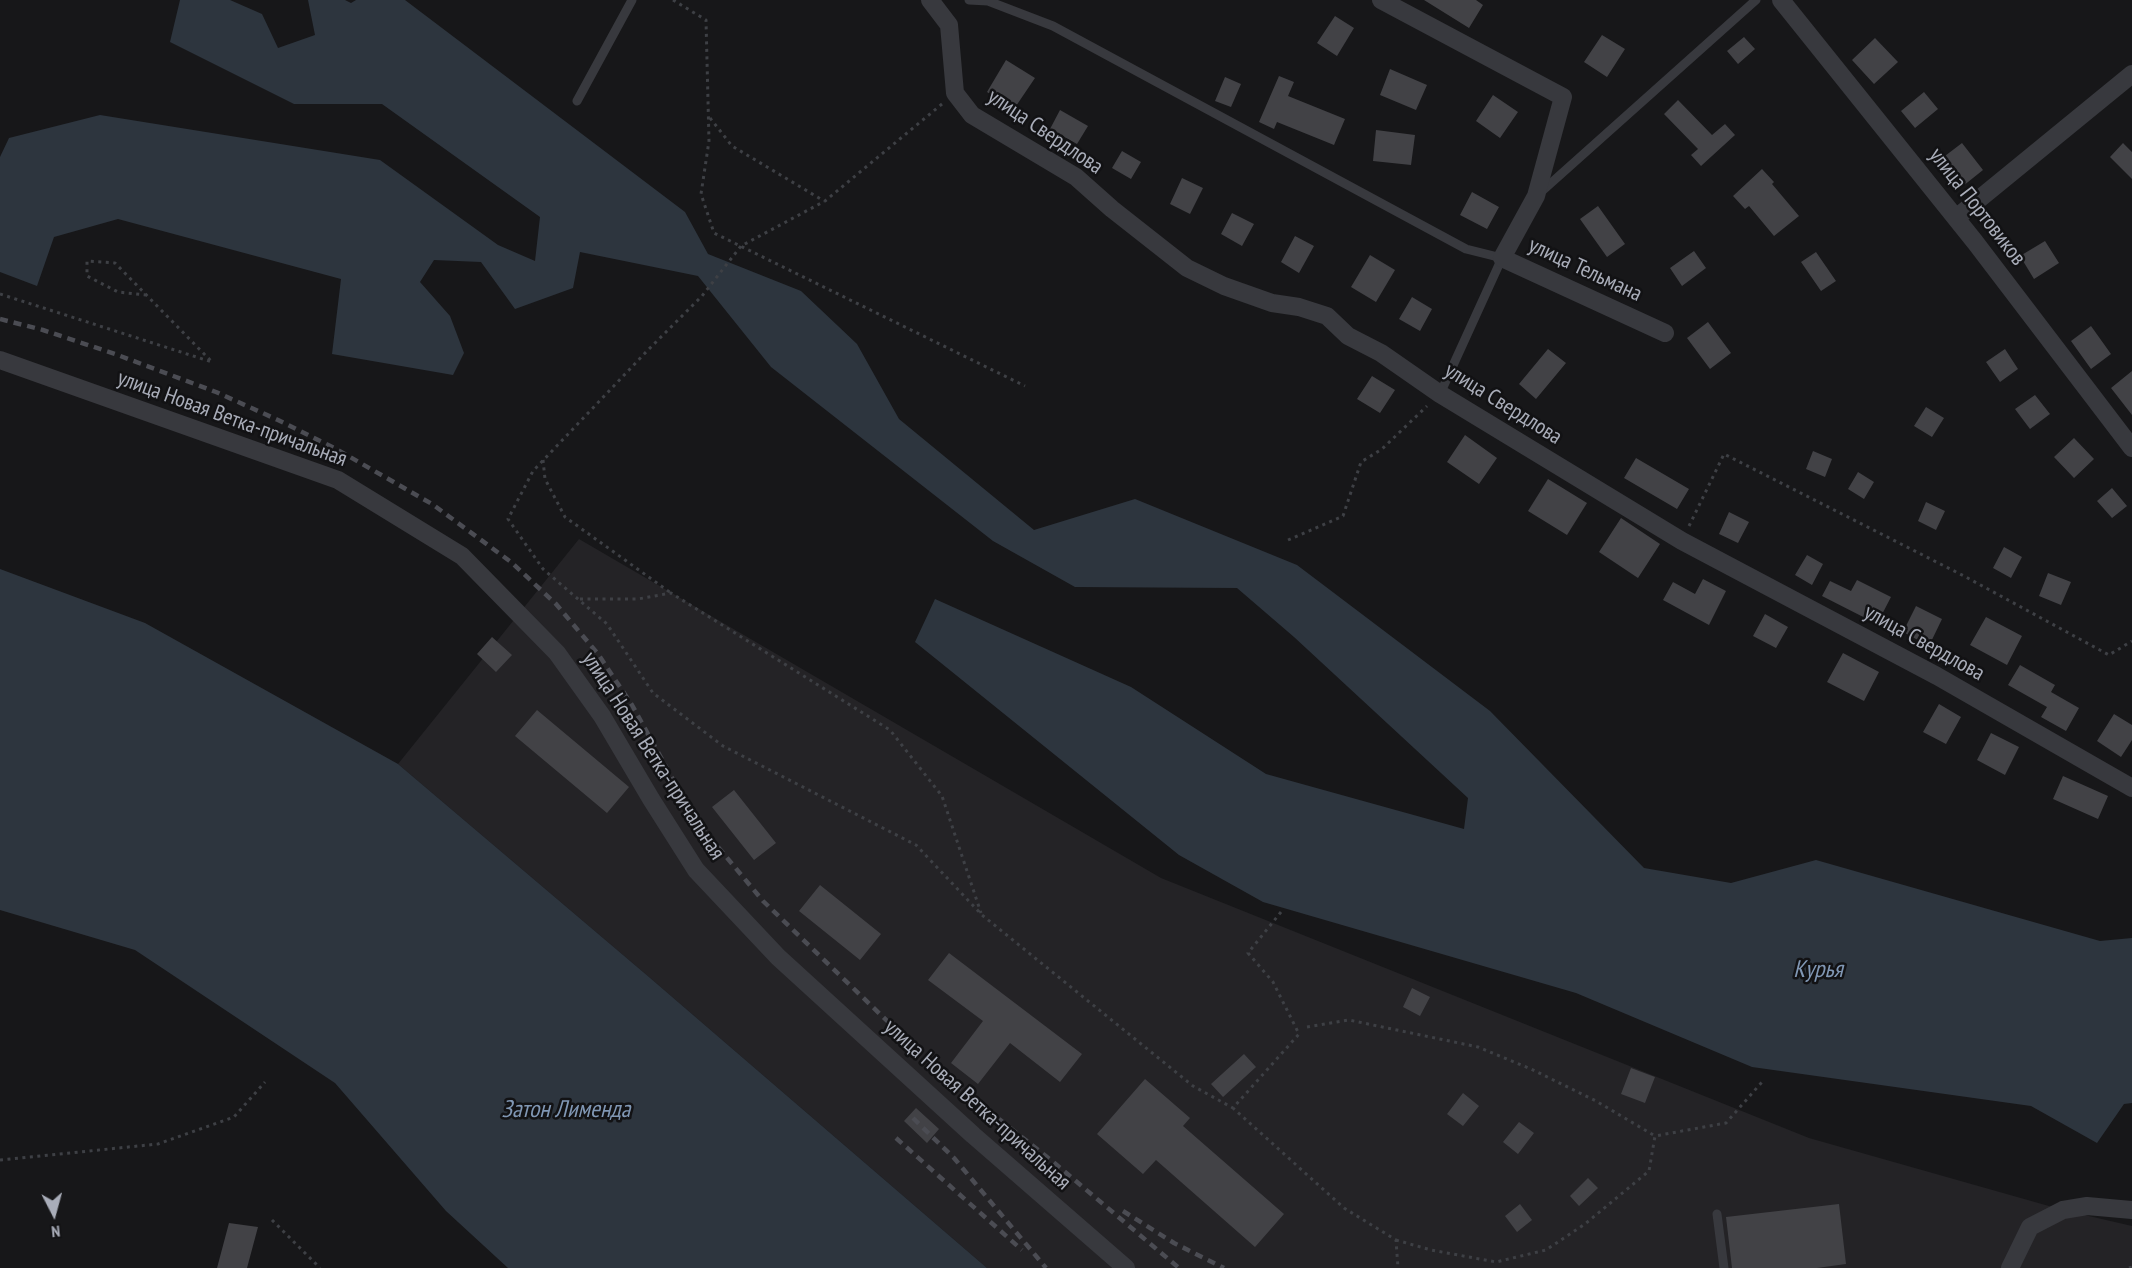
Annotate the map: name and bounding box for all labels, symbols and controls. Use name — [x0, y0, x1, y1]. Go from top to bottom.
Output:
street label: улица Свердлова — [982, 84, 1108, 180]
street label: улица Портовиков — [1923, 143, 2031, 271]
street label: улица Тельмана — [1524, 232, 1646, 308]
street label: улица Свердлова — [1439, 357, 1567, 451]
street label: улица Новая Ветка-причальная — [114, 365, 350, 473]
street label: улица Свердлова — [1859, 599, 1989, 687]
street label: улица Новая Ветка-причальная — [576, 647, 730, 865]
water label: Курья — [1793, 956, 1843, 984]
street label: улица Новая Ветка-причальная — [878, 1014, 1076, 1196]
water label: Затон Лименда — [502, 1096, 630, 1124]
north arrow — [24, 1184, 84, 1244]
text: N — [51, 1222, 61, 1242]

